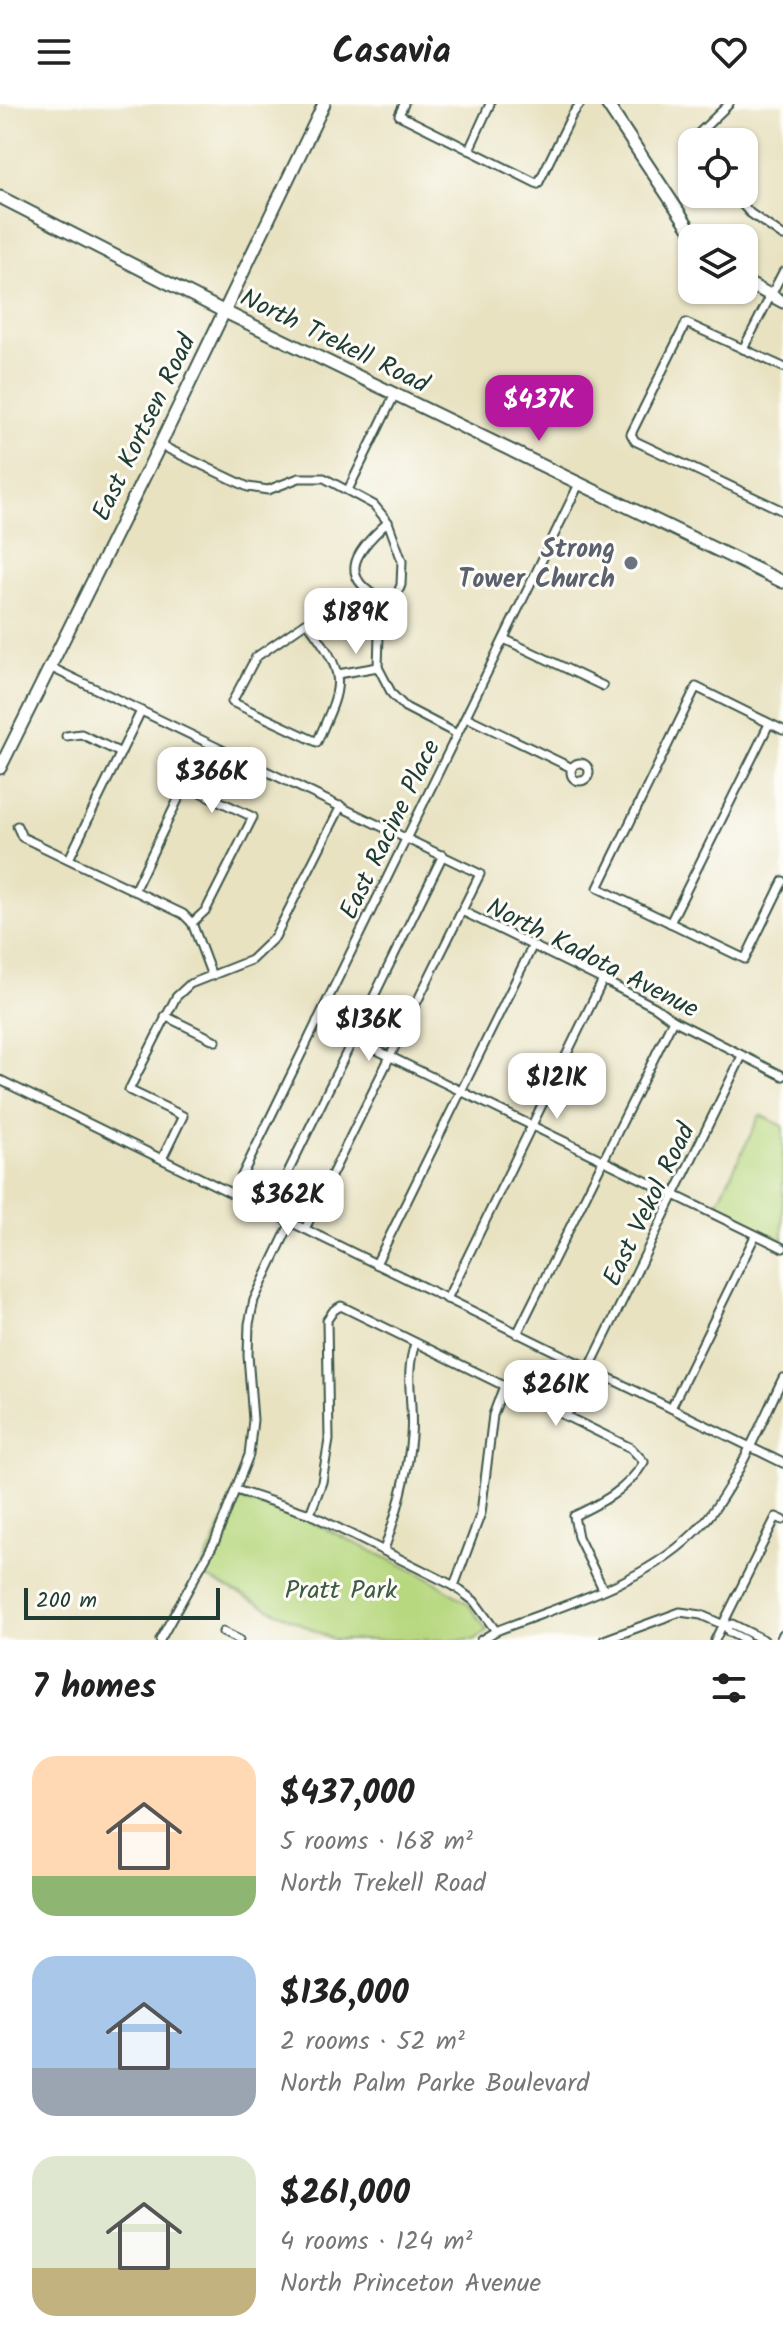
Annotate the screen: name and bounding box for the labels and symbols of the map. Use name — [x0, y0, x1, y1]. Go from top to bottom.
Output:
street label: North Trekell Road — [232, 278, 437, 406]
street label: East Kortsen Road — [81, 326, 209, 529]
pin: $437K — [483, 375, 595, 443]
place label: Strong Tower Church — [458, 529, 615, 601]
marker: Strong Tower Church — [622, 554, 640, 572]
pin: $189K — [300, 588, 412, 656]
street label: East Racine Place — [329, 732, 453, 927]
pin: $366K — [156, 747, 268, 815]
street label: North Kadota Avenue — [478, 887, 706, 1031]
pin: $136K — [313, 995, 425, 1063]
pin: $121K — [501, 1053, 613, 1121]
street label: East Vekol Road — [592, 1115, 708, 1294]
pin: $362K — [232, 1170, 344, 1238]
pin: $261K — [500, 1360, 612, 1428]
park label: Pratt Park — [285, 1570, 398, 1612]
scale bar — [24, 1584, 220, 1620]

